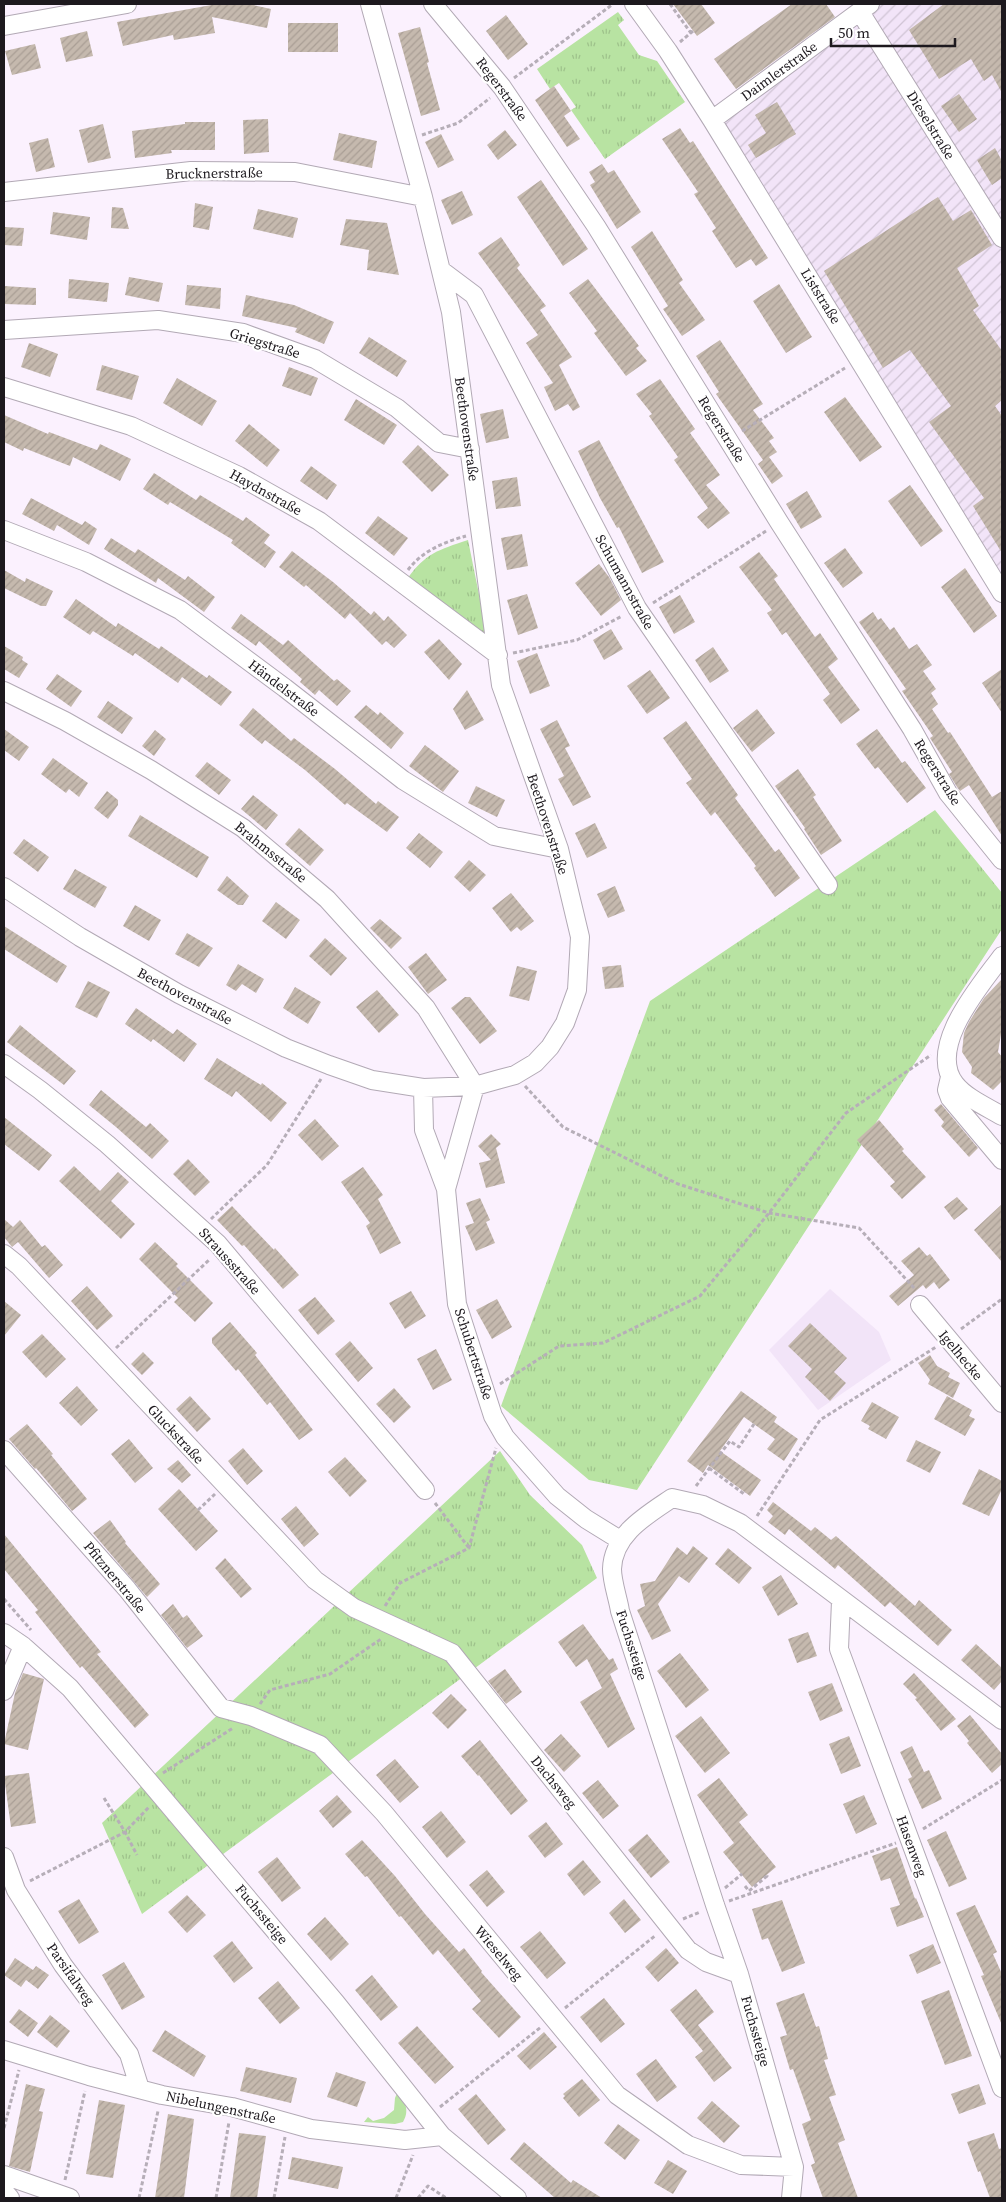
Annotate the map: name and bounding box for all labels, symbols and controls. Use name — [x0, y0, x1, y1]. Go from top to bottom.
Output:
scale bar — [831, 15, 955, 47]
text: 50 m — [838, 22, 870, 43]
street label: Daimlerstraße — [737, 36, 821, 106]
street label: Regerstraße — [471, 53, 533, 125]
street label: Dieselstraße — [902, 87, 960, 163]
street label: Brucknerstraße — [165, 162, 263, 184]
street label: Liststraße — [796, 264, 846, 328]
street label: Griegstraße — [227, 323, 303, 363]
street label: Beethovenstraße — [450, 376, 484, 482]
street label: Regerstraße — [694, 392, 750, 466]
street label: Haydnstraße — [226, 464, 306, 520]
street label: Schumannstraße — [591, 531, 659, 633]
street label: Händelstraße — [244, 655, 324, 721]
street label: Regerstraße — [910, 735, 966, 809]
street label: Beethovenstraße — [522, 771, 574, 877]
street label: Brahmsstraße — [231, 817, 311, 887]
street label: Beethovenstraße — [134, 962, 236, 1030]
street label: Straussstraße — [195, 1223, 265, 1299]
street label: Schubertstraße — [450, 1306, 498, 1402]
street label: Igelhecke — [934, 1326, 988, 1384]
street label: Gluckstraße — [143, 1400, 209, 1468]
street label: Pfitznerstraße — [79, 1537, 151, 1617]
street label: Fuchssteige — [611, 1607, 653, 1683]
street label: Dachsweg — [526, 1751, 582, 1813]
street label: Hasenweg — [892, 1813, 932, 1879]
street label: Fuchssteige — [231, 1880, 293, 1948]
street label: Wieselweg — [470, 1921, 528, 1985]
street label: Parsifalweg — [42, 1939, 100, 2009]
street label: Fuchssteige — [736, 1993, 776, 2069]
street label: Nibelungenstraße — [164, 2086, 278, 2128]

